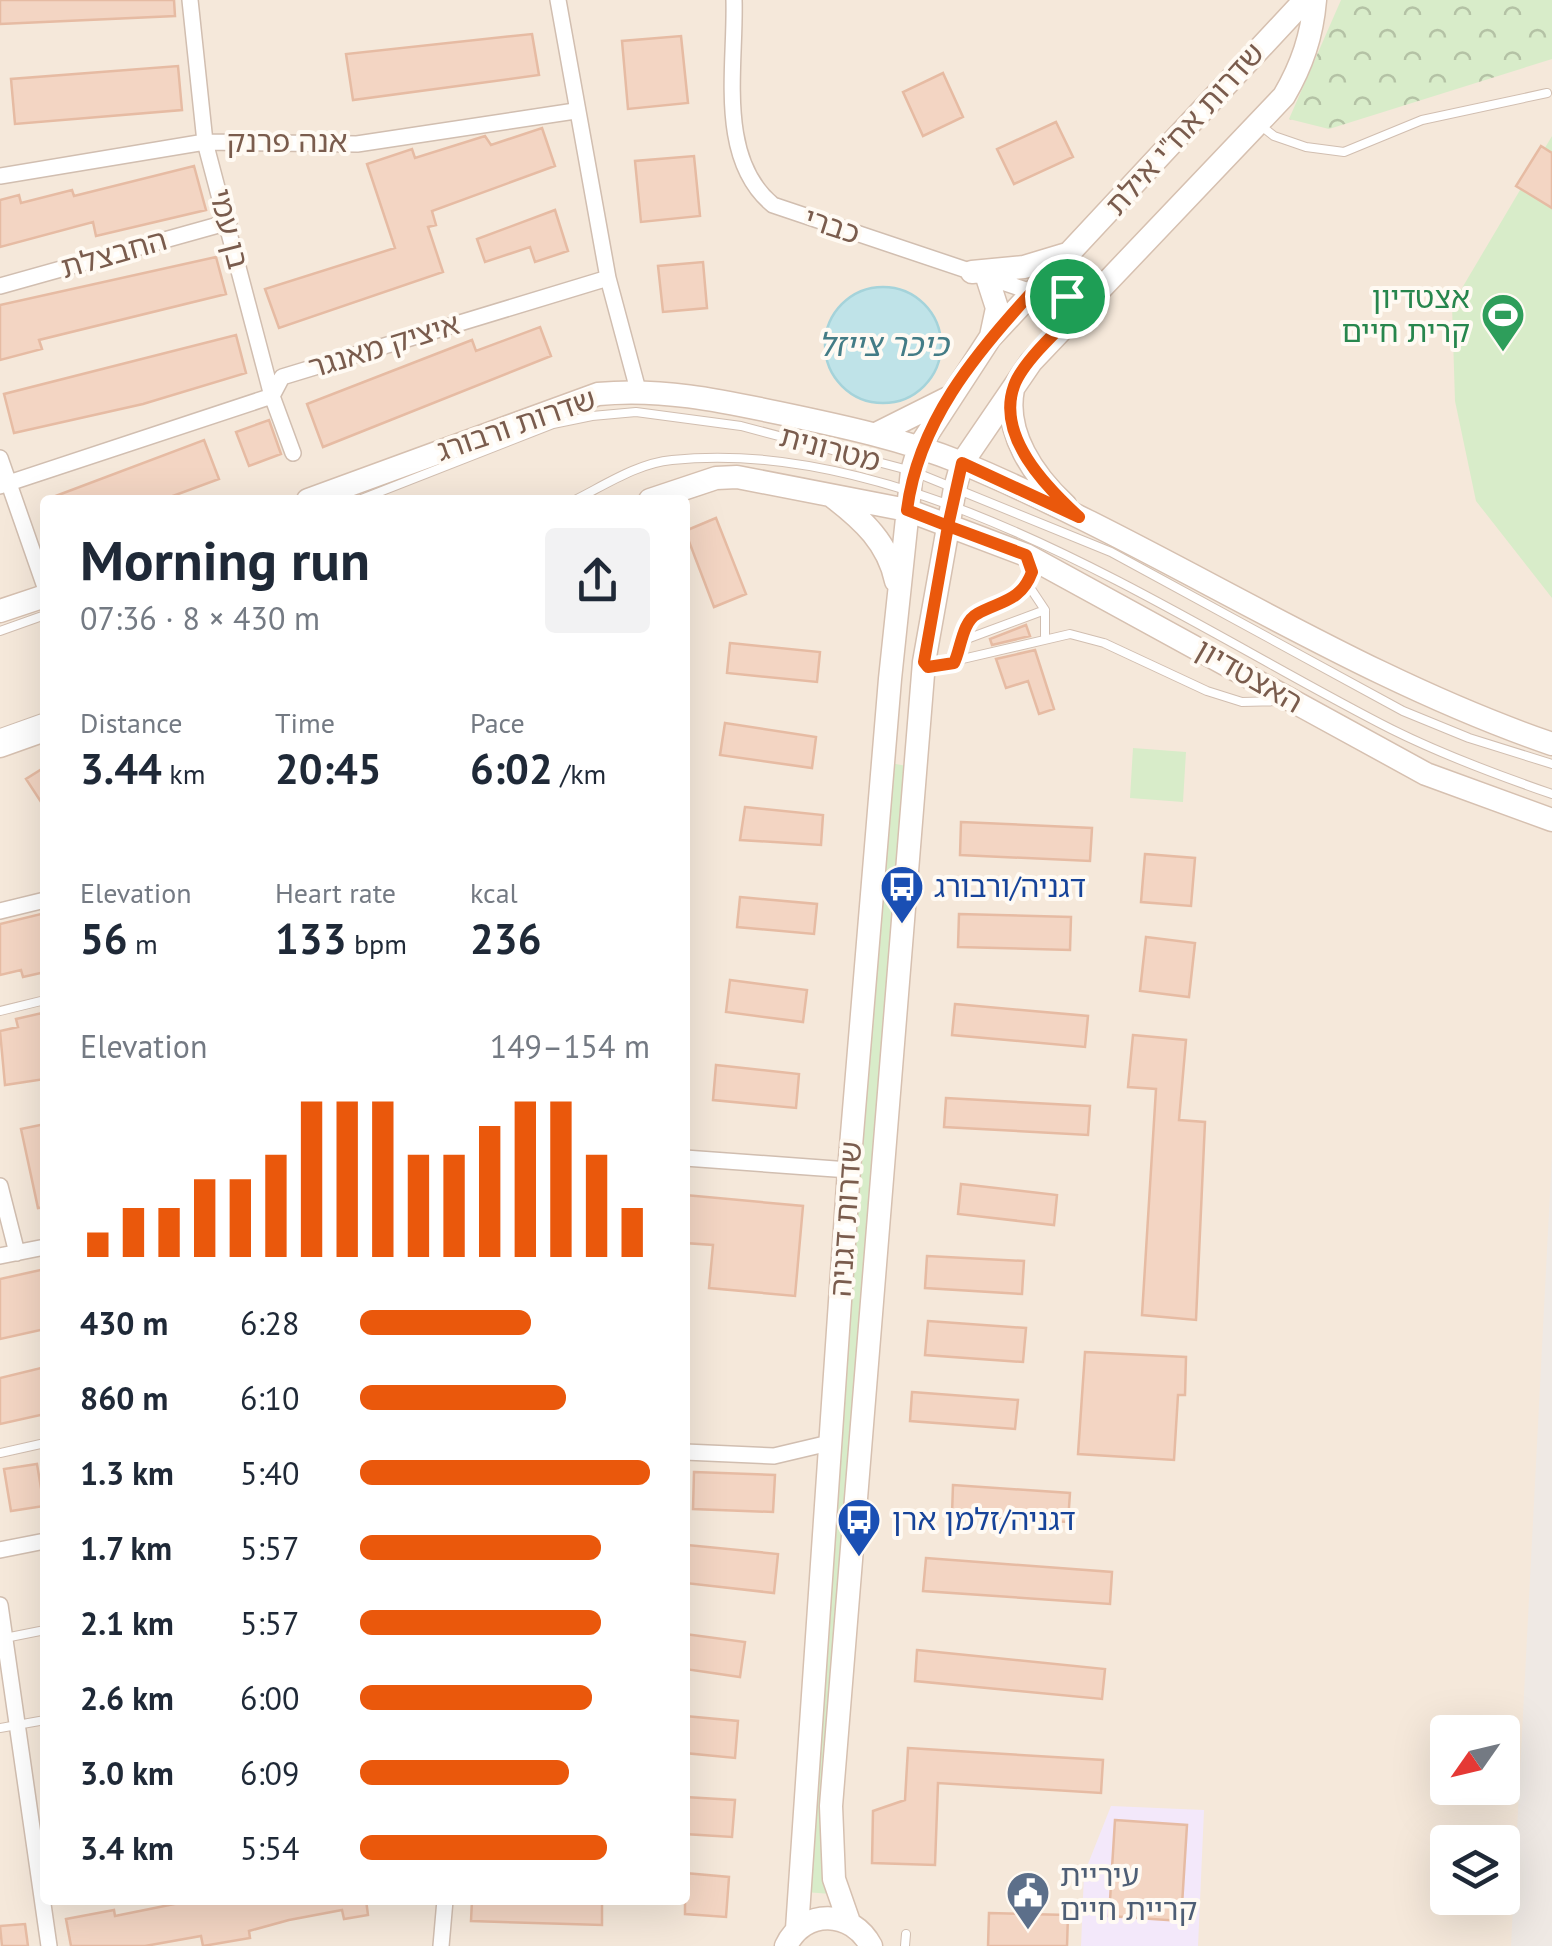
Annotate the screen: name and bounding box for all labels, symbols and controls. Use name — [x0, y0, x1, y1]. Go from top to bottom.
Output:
street label: שדרות אח"י אילת — [1096, 33, 1272, 223]
street label: אנה פרנק — [226, 121, 348, 160]
street label: בן עמי — [202, 184, 259, 273]
street label: כברי — [800, 197, 865, 252]
street label: החבצלת — [56, 219, 171, 286]
pin — [1025, 254, 1110, 339]
icon: arrive — [1040, 269, 1095, 324]
place label: אצטדיון קרית חיים — [1342, 277, 1470, 350]
sports icon: אצטדיון קרית חיים — [1480, 292, 1526, 353]
street label: איציק מאנגר — [303, 303, 464, 386]
water label: כיכר צייזל — [818, 323, 951, 365]
street label: שדרות ורבורג — [431, 378, 600, 469]
street label: מטרונית — [776, 415, 885, 480]
text: Morning run — [80, 524, 370, 595]
button: share — [545, 528, 650, 633]
text: 07:36 · 8 × 430 m — [80, 597, 320, 639]
street label: האצטדיון — [1189, 629, 1310, 721]
text: Distance — [80, 704, 183, 741]
text: Time — [275, 704, 335, 741]
text: Pace — [470, 704, 525, 741]
text: 3.44 — [80, 741, 162, 796]
text: 20:45 — [275, 741, 382, 796]
text: 6:02 — [470, 741, 553, 796]
text: km — [162, 755, 205, 792]
text: /km — [553, 755, 606, 792]
bus stop icon: דגניה/ורבורג — [879, 864, 925, 925]
place label: דגניה/ורבורג — [934, 866, 1086, 905]
text: Elevation — [80, 874, 192, 911]
text: Heart rate — [275, 874, 396, 911]
text: kcal — [470, 874, 518, 911]
text: 56 — [80, 911, 128, 966]
text: 133 — [275, 911, 346, 966]
text: 236 — [470, 911, 541, 966]
text: m — [128, 925, 158, 962]
text: bpm — [346, 925, 407, 962]
text: Elevation — [80, 1025, 207, 1067]
text: 149–154 m — [490, 1025, 650, 1067]
street label: שדרות דגניה — [820, 1140, 869, 1298]
text: 430 m — [80, 1302, 168, 1344]
text: 6:28 — [240, 1302, 299, 1344]
text: 860 m — [80, 1377, 168, 1419]
text: 6:10 — [240, 1377, 299, 1419]
text: 1.3 km — [80, 1452, 174, 1494]
text: 5:40 — [240, 1452, 299, 1494]
bus stop icon: דגניה/זלמן ארן — [836, 1497, 882, 1558]
place label: דגניה/זלמן ארן — [892, 1499, 1076, 1538]
text: 1.7 km — [80, 1527, 172, 1569]
text: 5:57 — [240, 1527, 299, 1569]
text: 2.1 km — [80, 1602, 174, 1644]
text: 5:57 — [240, 1602, 299, 1644]
text: 2.6 km — [80, 1677, 174, 1719]
text: 6:00 — [240, 1677, 299, 1719]
north arrow — [1430, 1715, 1520, 1805]
map controls — [1430, 1715, 1520, 1915]
text: 3.0 km — [80, 1752, 174, 1794]
text: 6:09 — [240, 1752, 299, 1794]
button: layers — [1430, 1825, 1520, 1915]
text: 3.4 km — [80, 1827, 174, 1869]
text: 5:54 — [240, 1827, 299, 1869]
place label: עיריית קריית חיים — [1060, 1855, 1197, 1928]
public building icon: עיריית קריית חיים — [1005, 1870, 1051, 1931]

